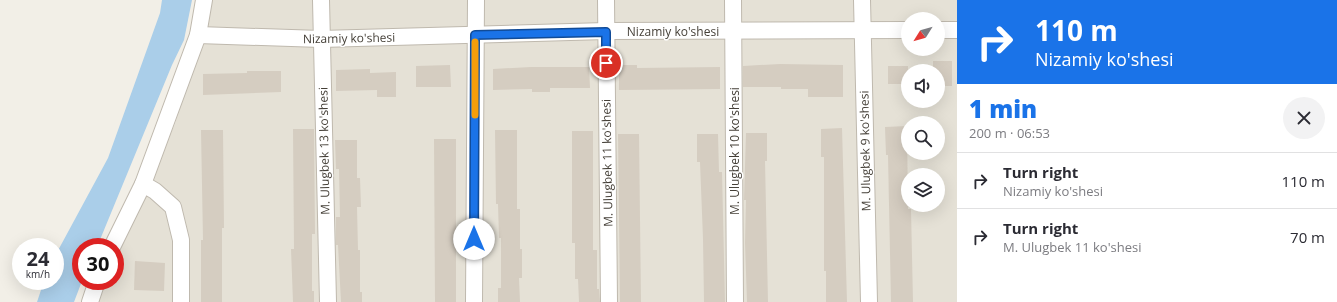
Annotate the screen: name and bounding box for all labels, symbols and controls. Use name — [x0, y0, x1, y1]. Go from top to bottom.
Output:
text: 110 m — [1035, 11, 1118, 49]
north arrow — [901, 12, 945, 56]
map controls — [901, 12, 945, 212]
icon: right — [969, 16, 1021, 68]
street label: Nizamiy ko'shesi — [627, 23, 719, 40]
street label: Nizamiy ko'shesi — [303, 29, 395, 47]
pin — [589, 46, 623, 80]
text: Nizamiy ko'shesi — [1035, 47, 1174, 71]
icon: arrive — [595, 52, 617, 74]
button: sound — [901, 64, 945, 108]
street label: M. Ulugbek 13 ko'shesi — [314, 87, 334, 215]
street label: M. Ulugbek 10 ko'shesi — [726, 87, 743, 215]
street label: M. Ulugbek 9 ko'shesi — [855, 90, 875, 212]
text: 1 min — [969, 92, 1037, 125]
button: close — [1283, 97, 1325, 139]
street label: M. Ulugbek 11 ko'shesi — [597, 99, 617, 227]
button: search — [901, 116, 945, 160]
text: 200 m · 06:53 — [969, 124, 1050, 142]
text: Turn right — [1003, 162, 1078, 182]
button: layers — [901, 168, 945, 212]
icon: right — [969, 170, 991, 192]
text: 110 m — [1281, 171, 1325, 191]
text: Nizamiy ko'shesi — [1003, 182, 1103, 200]
position arrow — [453, 218, 495, 260]
text: Turn right — [1003, 218, 1078, 238]
icon: right — [969, 226, 991, 248]
text: 70 m — [1290, 227, 1325, 247]
speed limit sign: 30 — [72, 238, 124, 290]
text: M. Ulugbek 11 ko'shesi — [1003, 238, 1141, 256]
text: 24 — [27, 245, 49, 272]
text: km/h — [26, 267, 50, 281]

